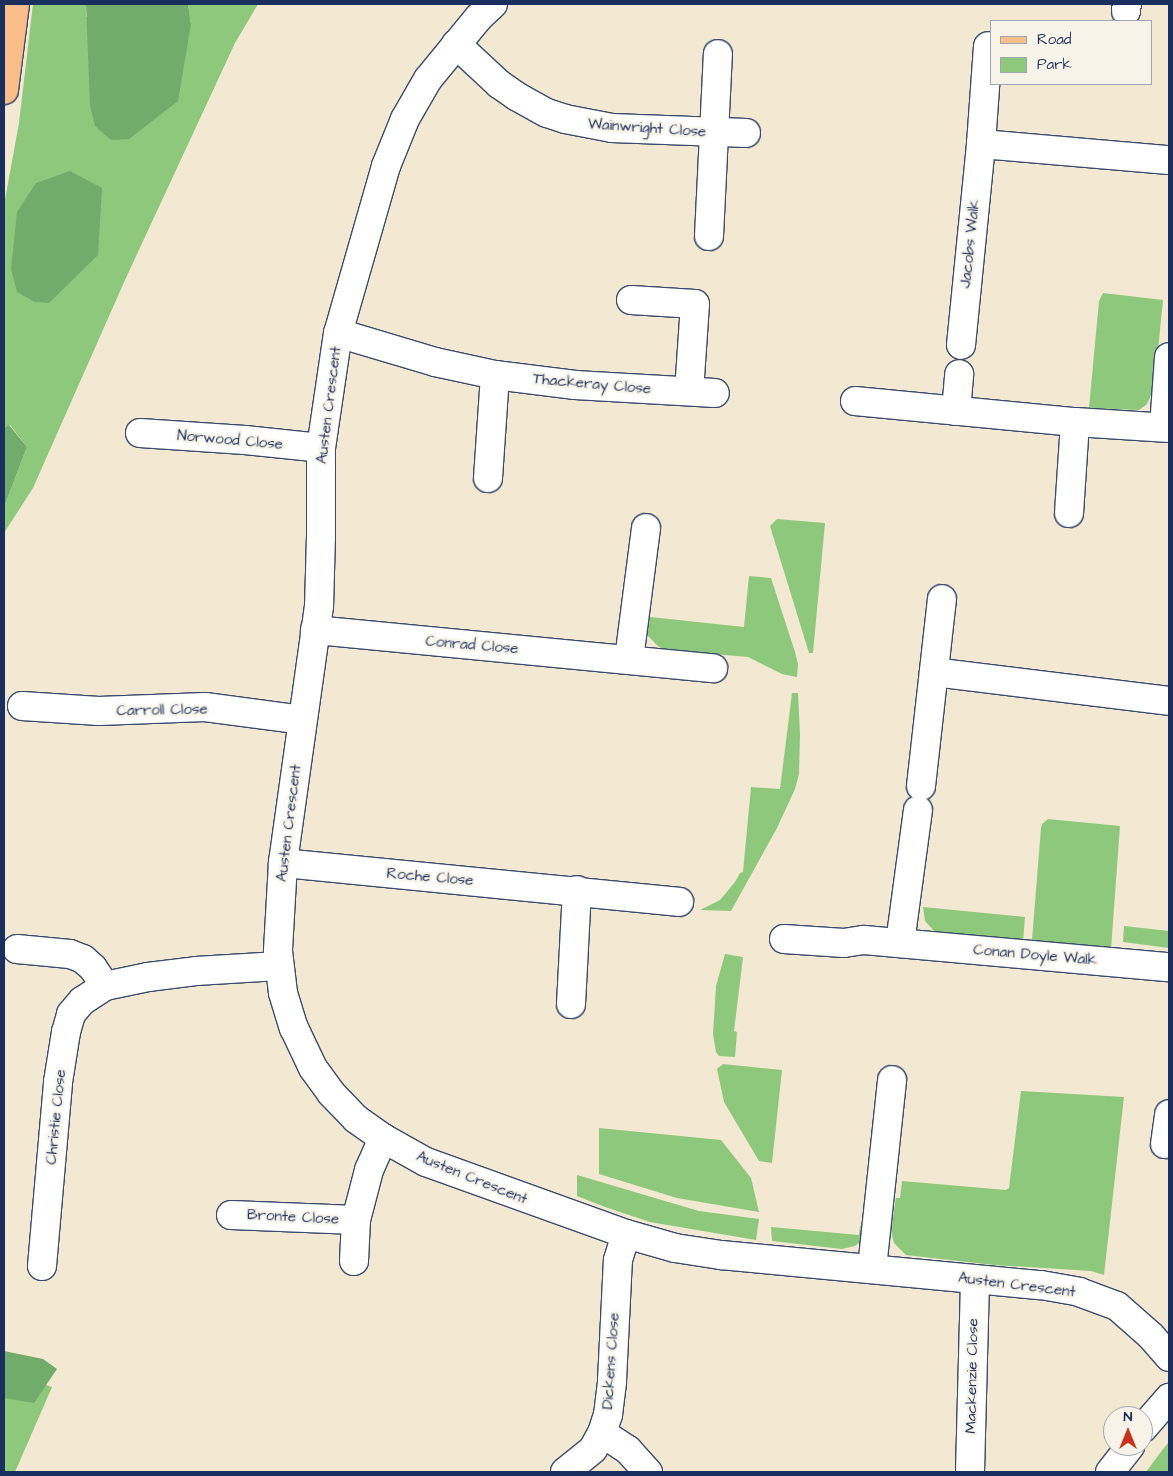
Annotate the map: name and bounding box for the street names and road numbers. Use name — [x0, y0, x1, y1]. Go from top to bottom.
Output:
street label: Wainwright Close — [587, 115, 707, 141]
street label: Jacobs Walk — [956, 199, 984, 289]
street label: Austen Crescent — [313, 345, 345, 465]
street label: Thackeray Close — [532, 370, 652, 398]
street label: Norwood Close — [176, 426, 284, 454]
street label: Conrad Close — [425, 632, 519, 658]
street label: Carroll Close — [116, 700, 208, 720]
street label: Austen Crescent — [273, 763, 305, 883]
street label: Roche Close — [386, 864, 474, 890]
street label: Conan Doyle Walk — [973, 941, 1097, 969]
street label: Christie Close — [42, 1069, 70, 1165]
street label: Austen Crescent — [414, 1148, 530, 1208]
street label: Bronte Close — [247, 1206, 339, 1228]
street label: Austen Crescent — [957, 1269, 1077, 1301]
street label: Dickens Close — [599, 1312, 623, 1410]
street label: Mackenzie Close — [962, 1318, 982, 1434]

